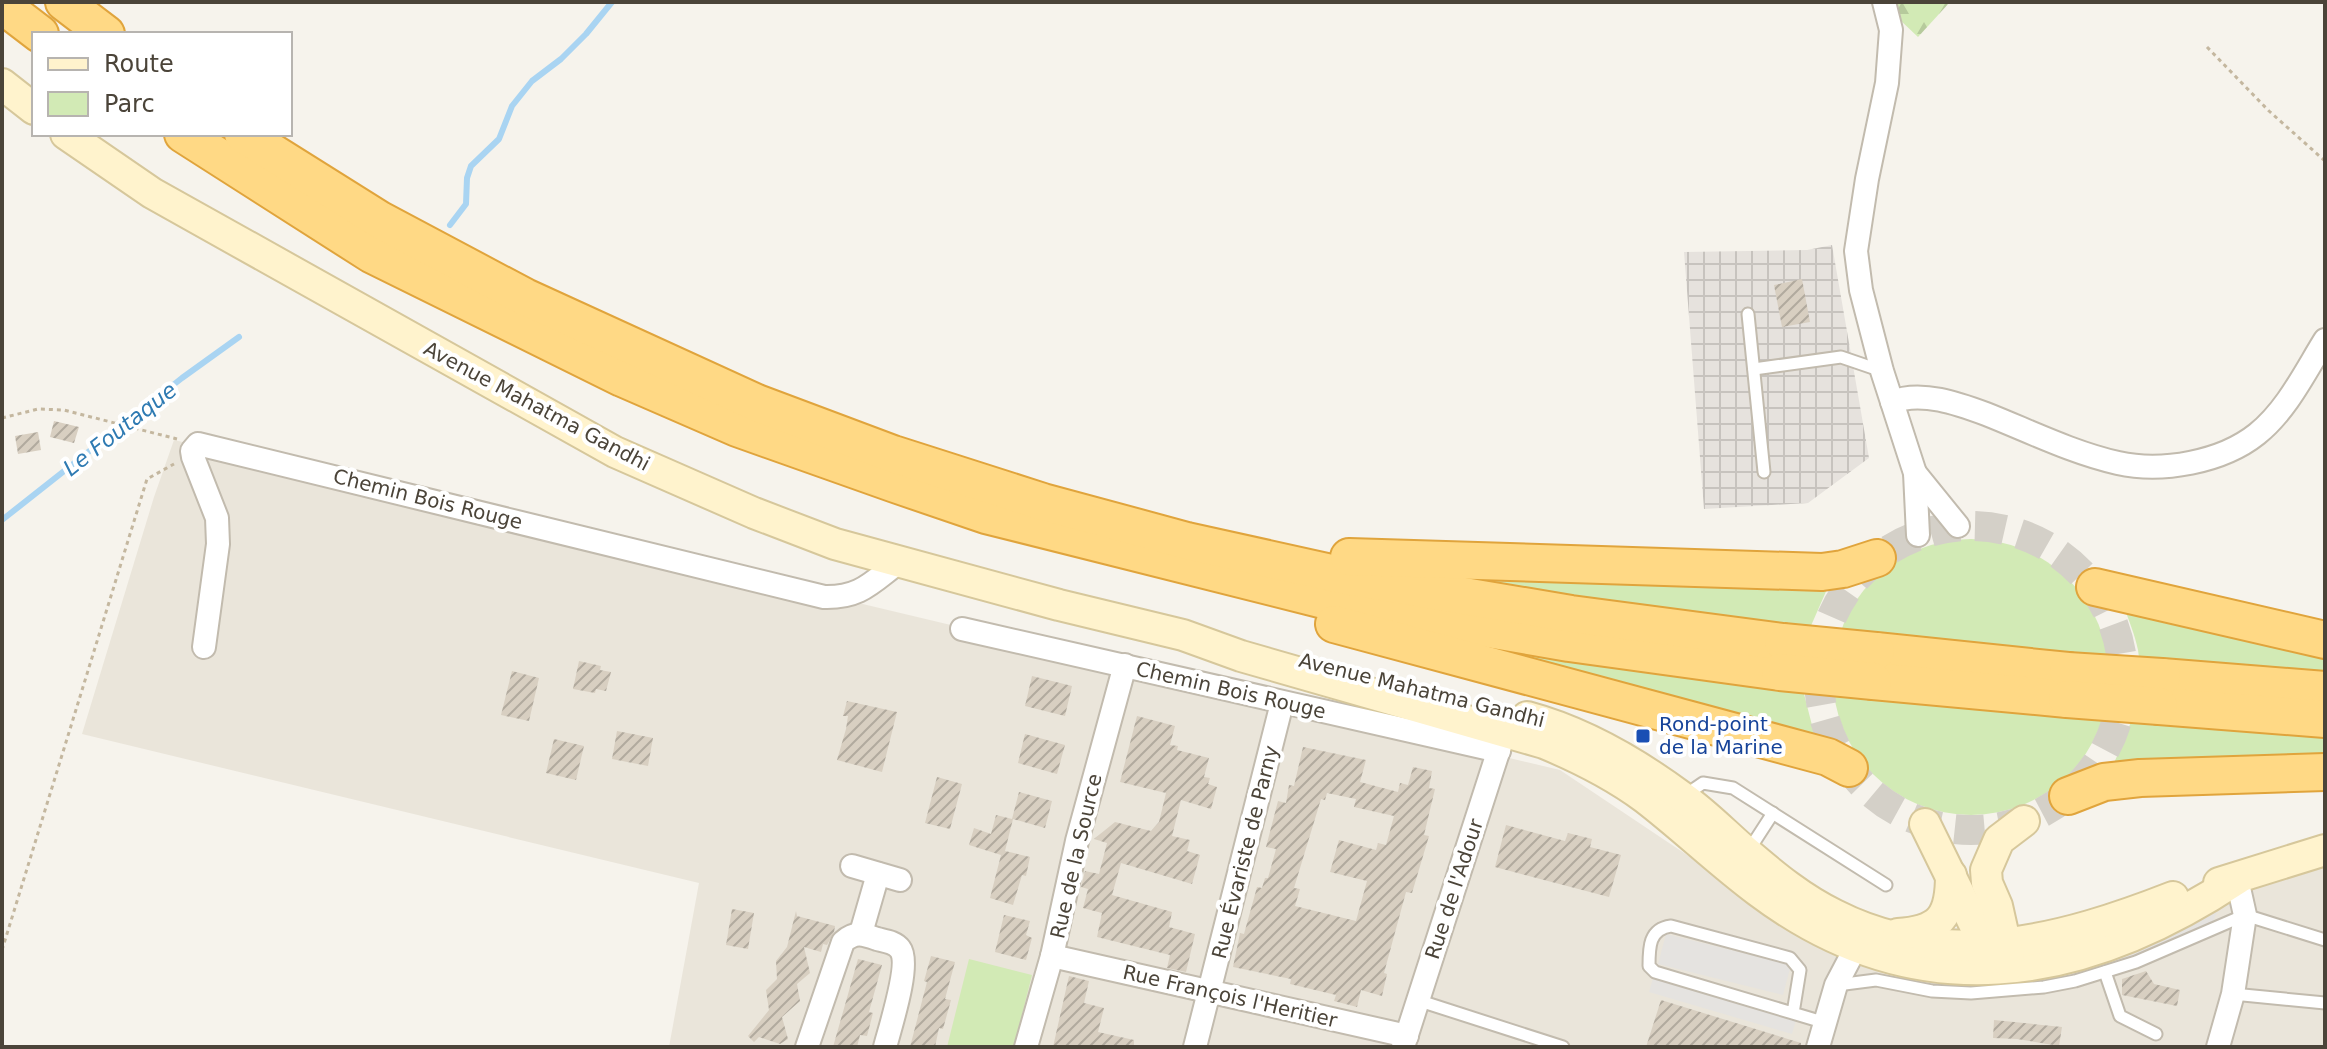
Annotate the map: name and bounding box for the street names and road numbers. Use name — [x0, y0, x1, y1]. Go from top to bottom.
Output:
street label: Avenue Mahatma Gandhi — [420, 336, 654, 476]
street label: Chemin Bois Rouge — [331, 464, 525, 534]
street label: Avenue Mahatma Gandhi — [1297, 648, 1547, 732]
street label: Chemin Bois Rouge — [1134, 656, 1328, 724]
street label: Rue Évariste de Parny — [1207, 743, 1283, 961]
street label: Rue de la Source — [1045, 771, 1107, 941]
street label: Rue de l'Adour — [1420, 815, 1488, 962]
street label: Rue François l'Heritier — [1121, 960, 1340, 1033]

